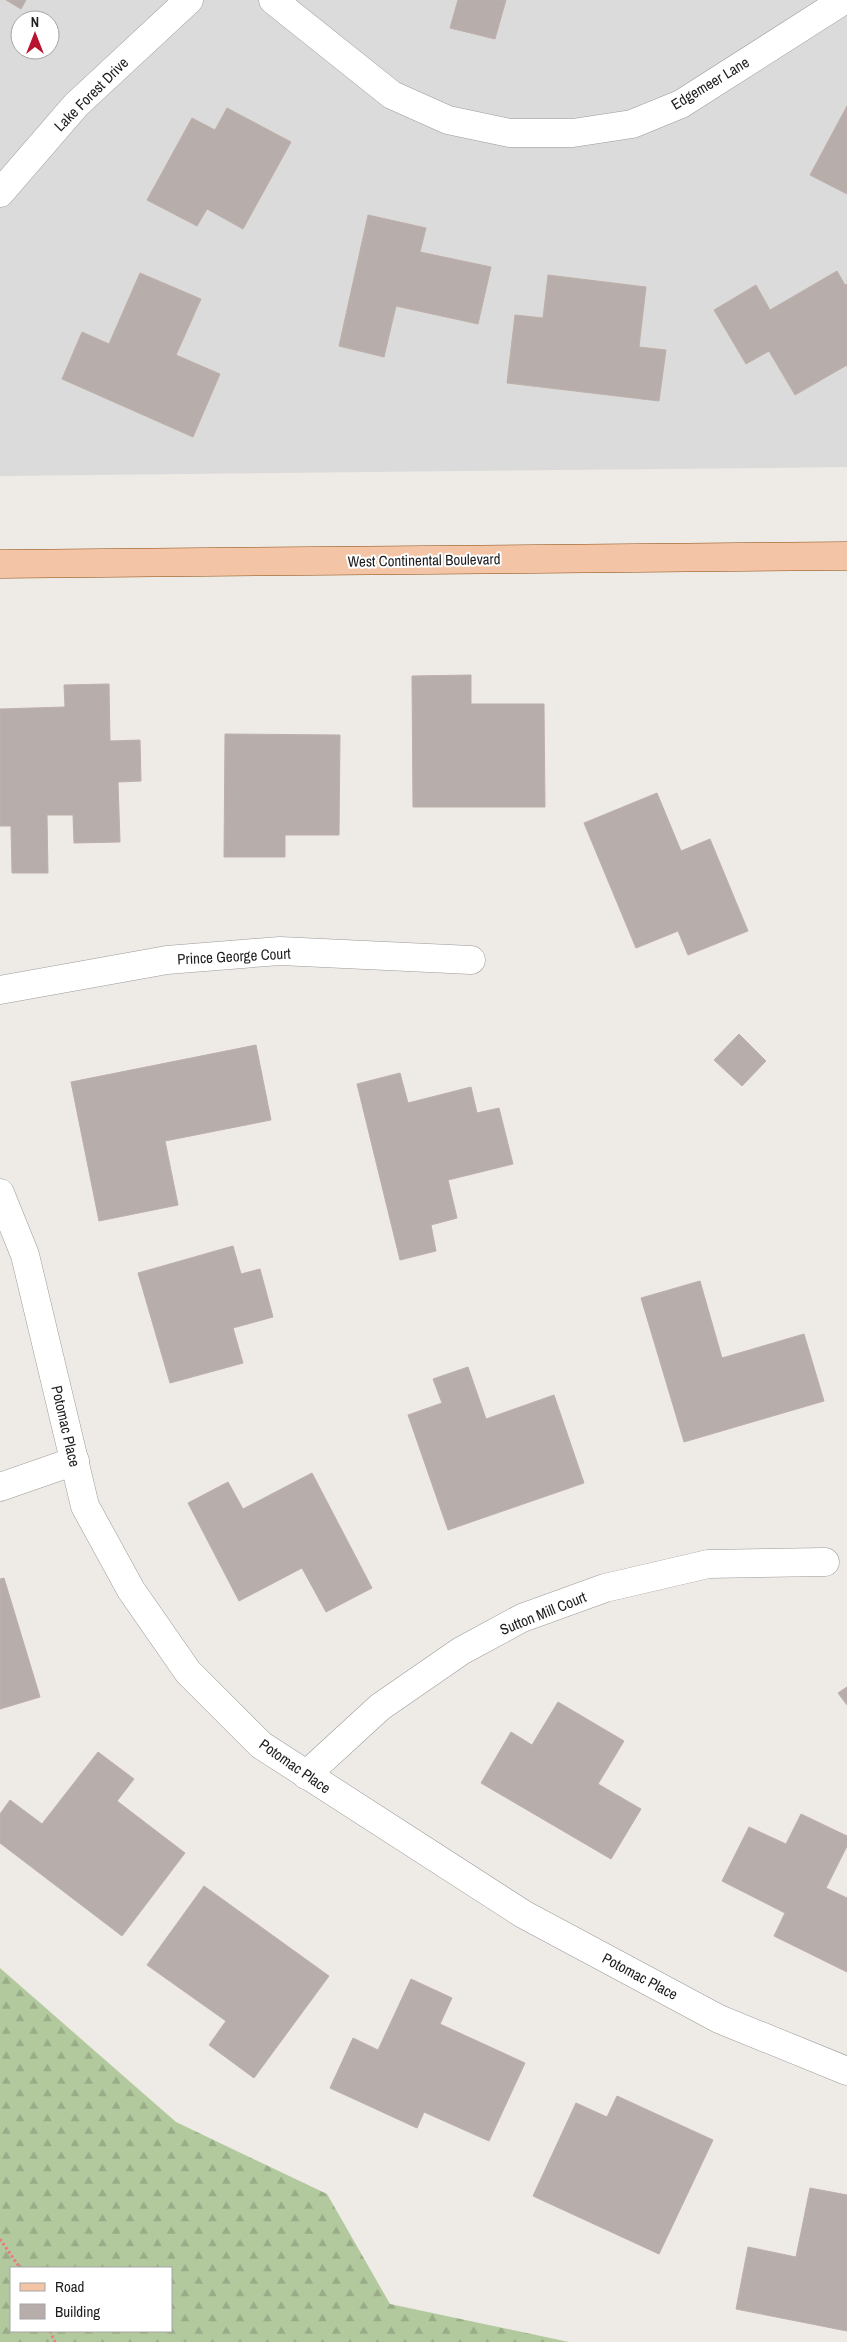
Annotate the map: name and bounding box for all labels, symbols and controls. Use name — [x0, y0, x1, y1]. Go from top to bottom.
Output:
north arrow — [10, 10, 60, 60]
text: N — [31, 13, 39, 31]
street label: Edgemeer Lane — [667, 51, 753, 115]
street label: Lake Forest Drive — [49, 52, 133, 136]
street label: West Continental Boulevard — [347, 548, 501, 572]
street label: Prince George Court — [177, 943, 292, 969]
street label: Potomac Place — [46, 1383, 86, 1469]
street label: Sutton Mill Court — [497, 1586, 590, 1640]
street label: Potomac Place — [255, 1734, 335, 1798]
street label: Potomac Place — [599, 1947, 682, 2005]
legend — [10, 2267, 172, 2332]
text: Road — [55, 2276, 84, 2297]
text: Building — [55, 2301, 100, 2322]

